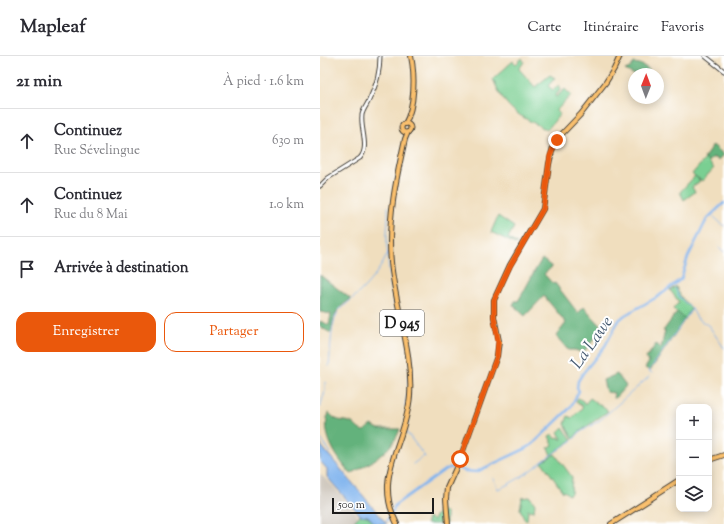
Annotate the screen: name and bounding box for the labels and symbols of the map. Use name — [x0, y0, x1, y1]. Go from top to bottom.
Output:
north arrow — [628, 68, 664, 104]
route end — [548, 131, 566, 149]
road number: D 945 — [380, 310, 424, 336]
water label: La Lawe — [566, 312, 620, 374]
route start — [451, 450, 469, 468]
scale bar — [332, 496, 434, 515]

